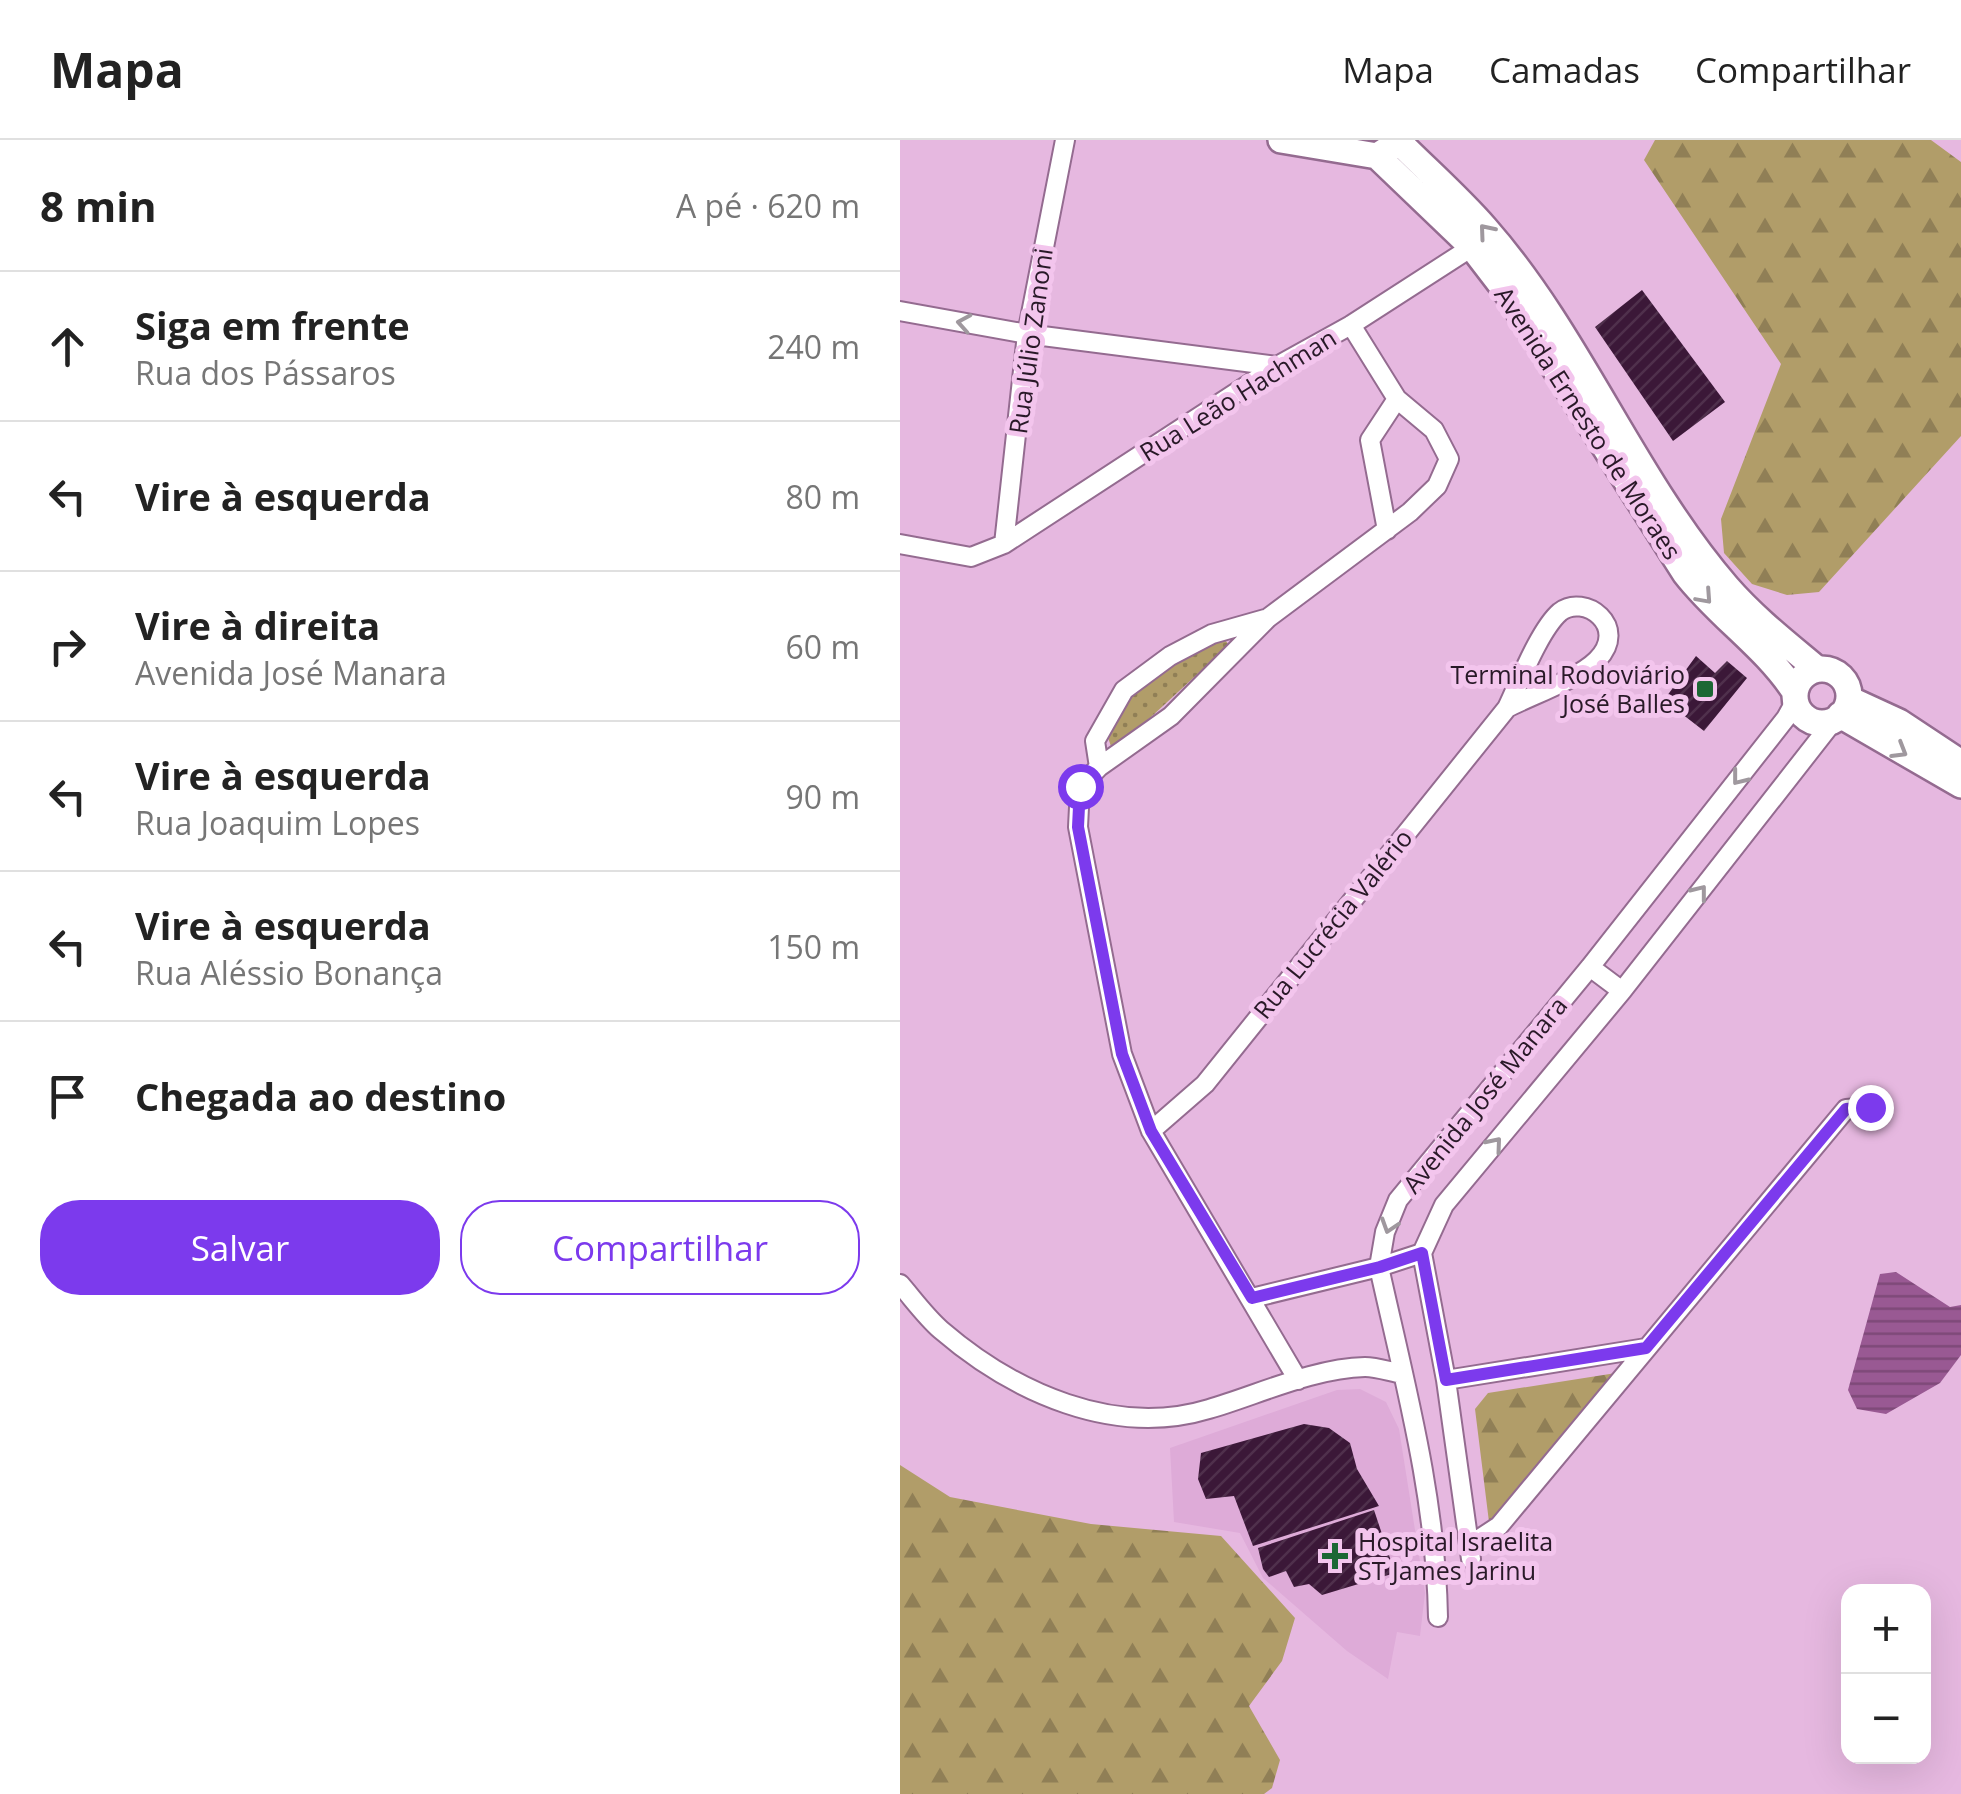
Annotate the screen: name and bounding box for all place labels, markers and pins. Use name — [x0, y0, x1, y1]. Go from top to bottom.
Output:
place label: Terminal Rodoviário José Balles — [1450, 657, 1685, 720]
marker: Terminal Rodoviário José Balles — [1694, 678, 1716, 700]
place label: Hospital Israelita ST James Jarinu — [1358, 1524, 1553, 1587]
marker: Hospital Israelita ST James Jarinu — [1322, 1543, 1348, 1569]

